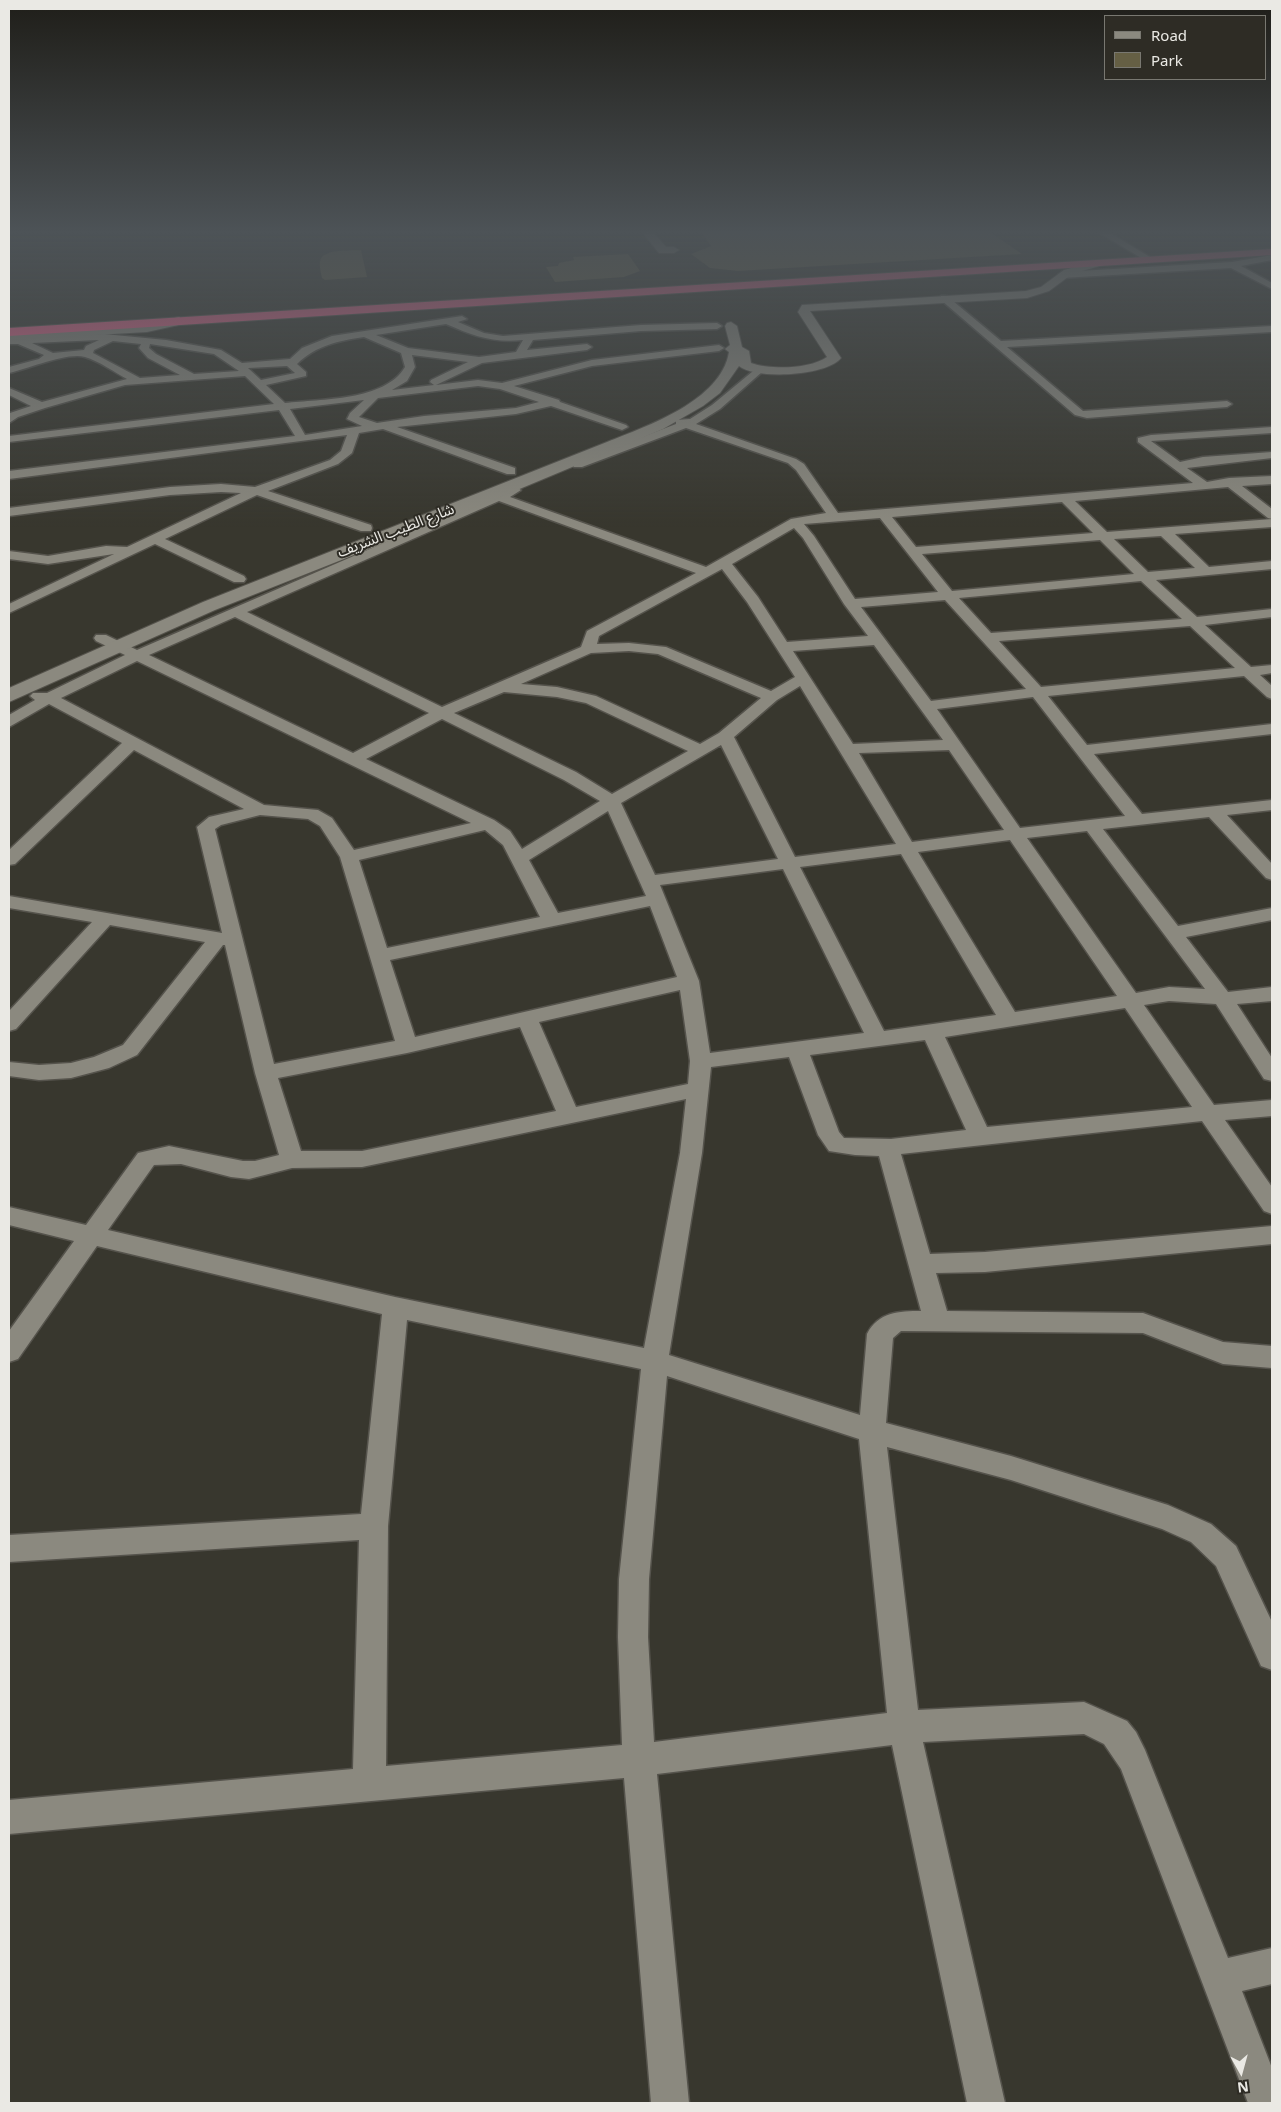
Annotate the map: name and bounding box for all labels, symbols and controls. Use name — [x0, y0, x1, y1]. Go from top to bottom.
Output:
legend — [1104, 15, 1266, 80]
text: Road — [1151, 25, 1187, 45]
text: Park — [1151, 50, 1183, 70]
street label: شارع الطيب الشريف — [335, 500, 457, 562]
north arrow — [1216, 2047, 1266, 2097]
text: N — [1236, 2077, 1250, 2098]

